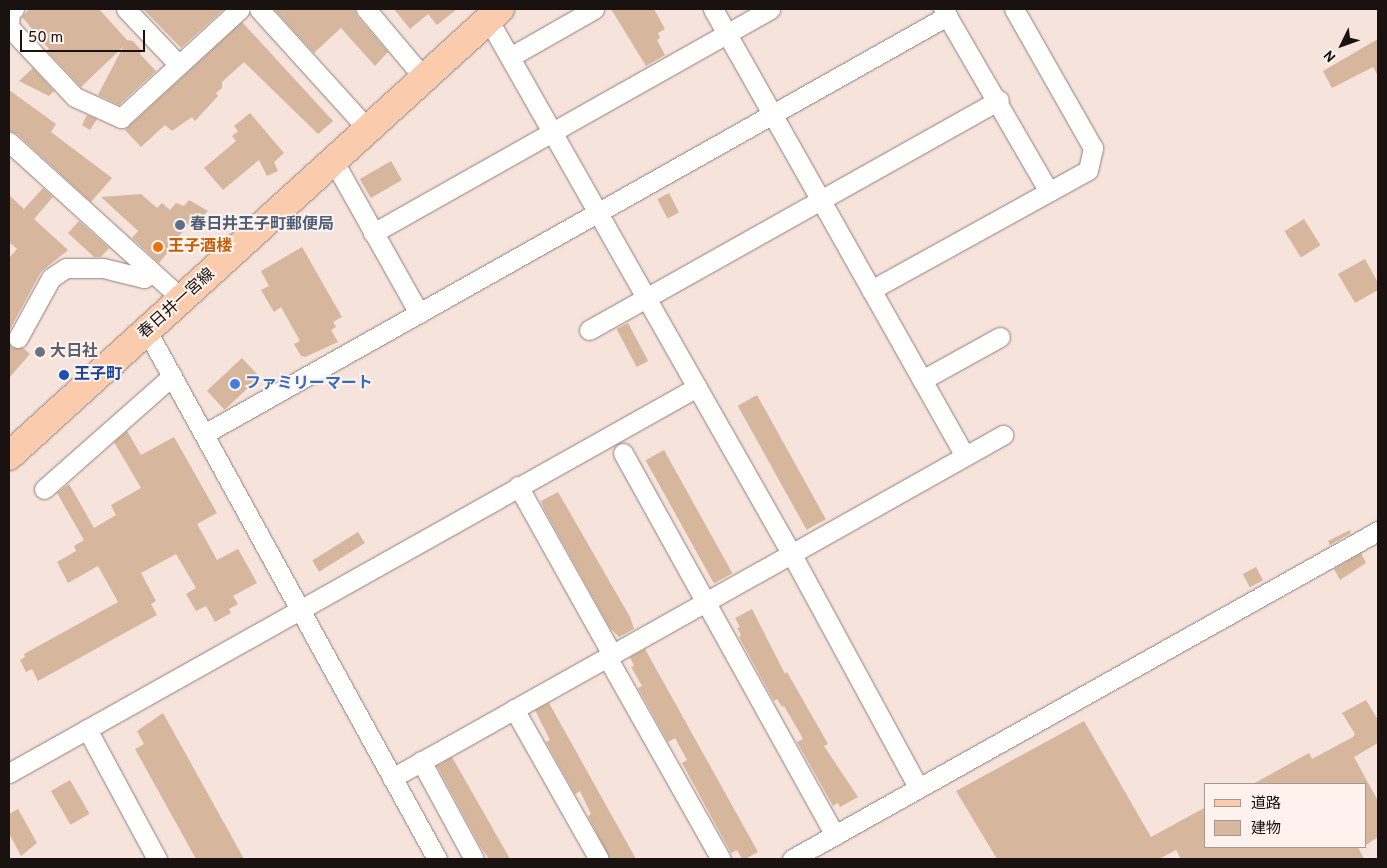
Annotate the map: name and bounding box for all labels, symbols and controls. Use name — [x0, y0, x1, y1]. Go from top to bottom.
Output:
scale bar — [22, 20, 148, 52]
north arrow — [1317, 20, 1367, 70]
text: 50 m — [28, 29, 63, 48]
text: N — [1321, 46, 1340, 65]
place label: 春日井王子町郵便局 — [190, 215, 334, 235]
marker: 春日井王子町郵便局 — [174, 219, 186, 231]
place label: 王子酒楼 — [168, 237, 232, 257]
marker: 王子酒楼 — [152, 241, 164, 253]
street label: 春日井一宮線 — [135, 265, 219, 343]
place label: 大日社 — [50, 342, 98, 362]
marker: 大日社 — [34, 346, 46, 358]
place label: 王子町 — [74, 365, 122, 385]
marker: 王子町 — [58, 369, 70, 381]
place label: ファミリーマート — [245, 374, 373, 394]
marker: ファミリーマート — [229, 378, 241, 390]
legend — [1204, 783, 1367, 848]
text: 道路 — [1251, 795, 1281, 814]
text: 建物 — [1251, 820, 1281, 839]

